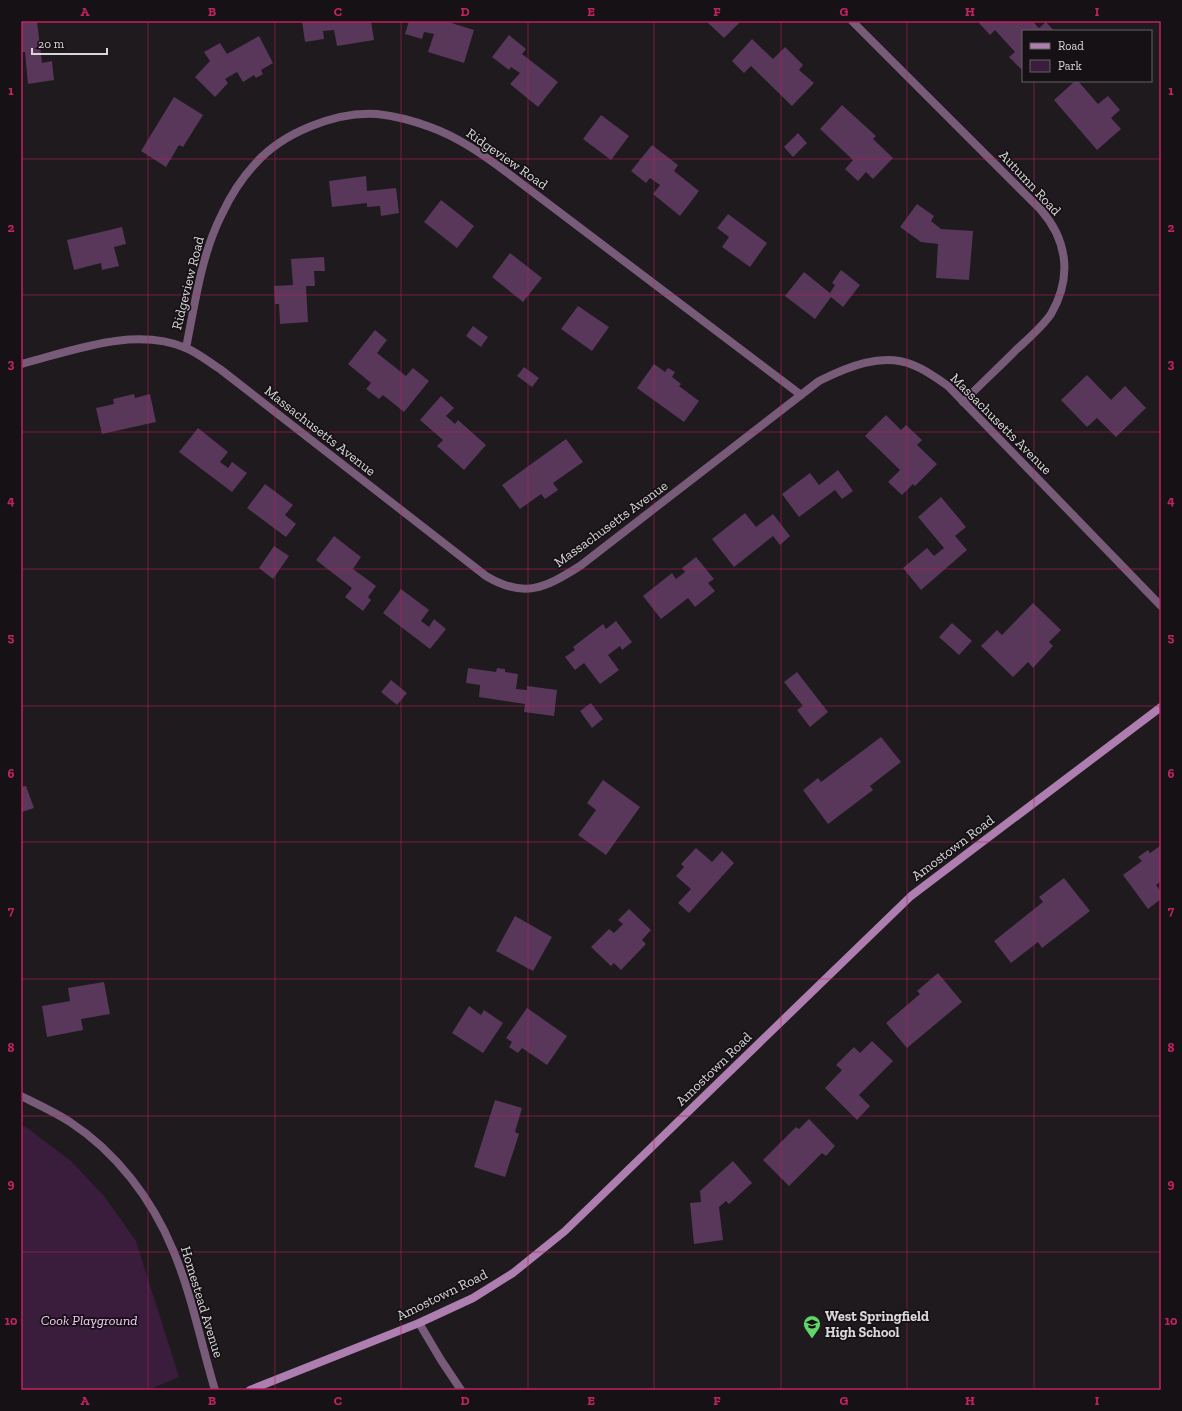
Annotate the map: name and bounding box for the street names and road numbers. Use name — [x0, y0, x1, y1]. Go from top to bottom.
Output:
street label: Ridgeview Road — [463, 125, 551, 194]
street label: Autumn Road — [995, 147, 1065, 219]
street label: Ridgeview Road — [168, 234, 208, 331]
street label: Massachusetts Avenue — [947, 370, 1056, 479]
street label: Massachusetts Avenue — [261, 382, 379, 480]
street label: Massachusetts Avenue — [551, 477, 672, 571]
street label: Amostown Road — [908, 811, 998, 884]
street label: Amostown Road — [673, 1028, 756, 1109]
street label: Homestead Avenue — [177, 1244, 227, 1360]
street label: Amostown Road — [394, 1266, 490, 1324]

